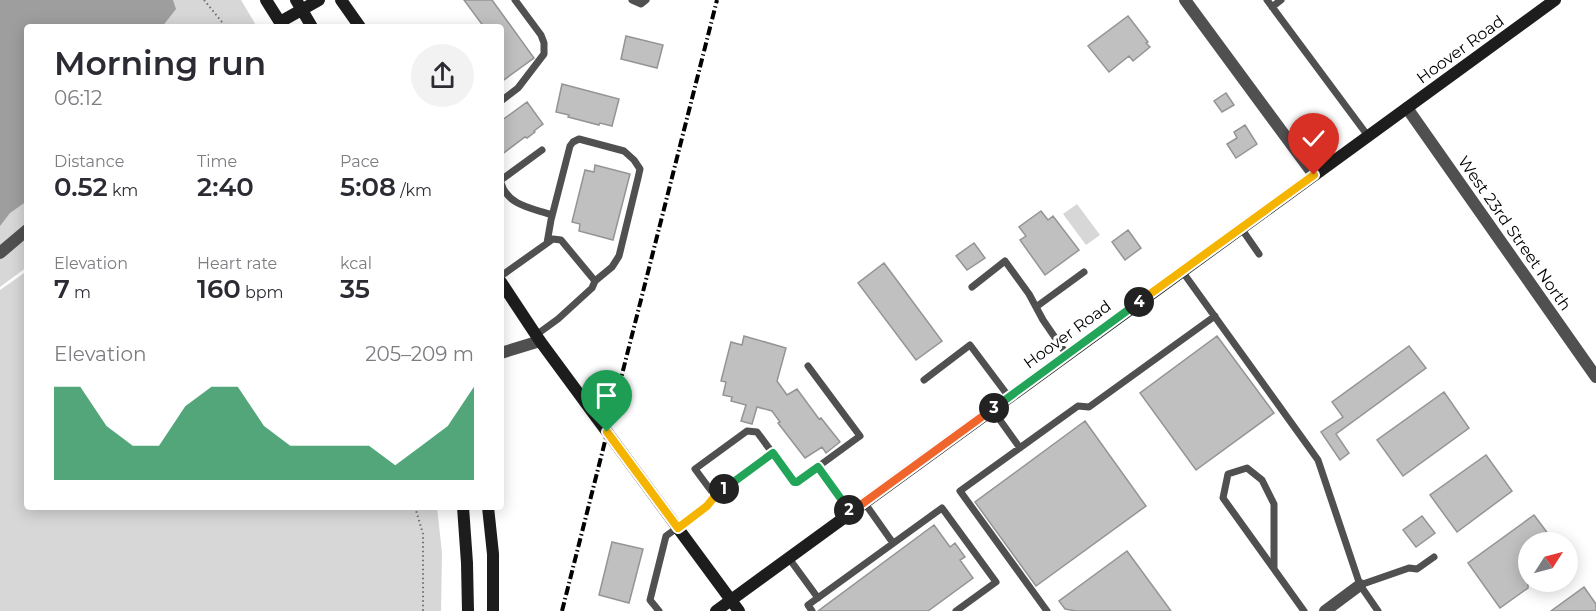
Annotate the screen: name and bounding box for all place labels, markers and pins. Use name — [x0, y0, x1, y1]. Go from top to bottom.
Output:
pin — [1288, 113, 1339, 175]
pin: 4 — [1124, 287, 1154, 317]
pin — [581, 370, 632, 432]
pin: 3 — [979, 393, 1009, 423]
pin: 1 — [709, 474, 739, 504]
pin: 2 — [834, 495, 864, 525]

